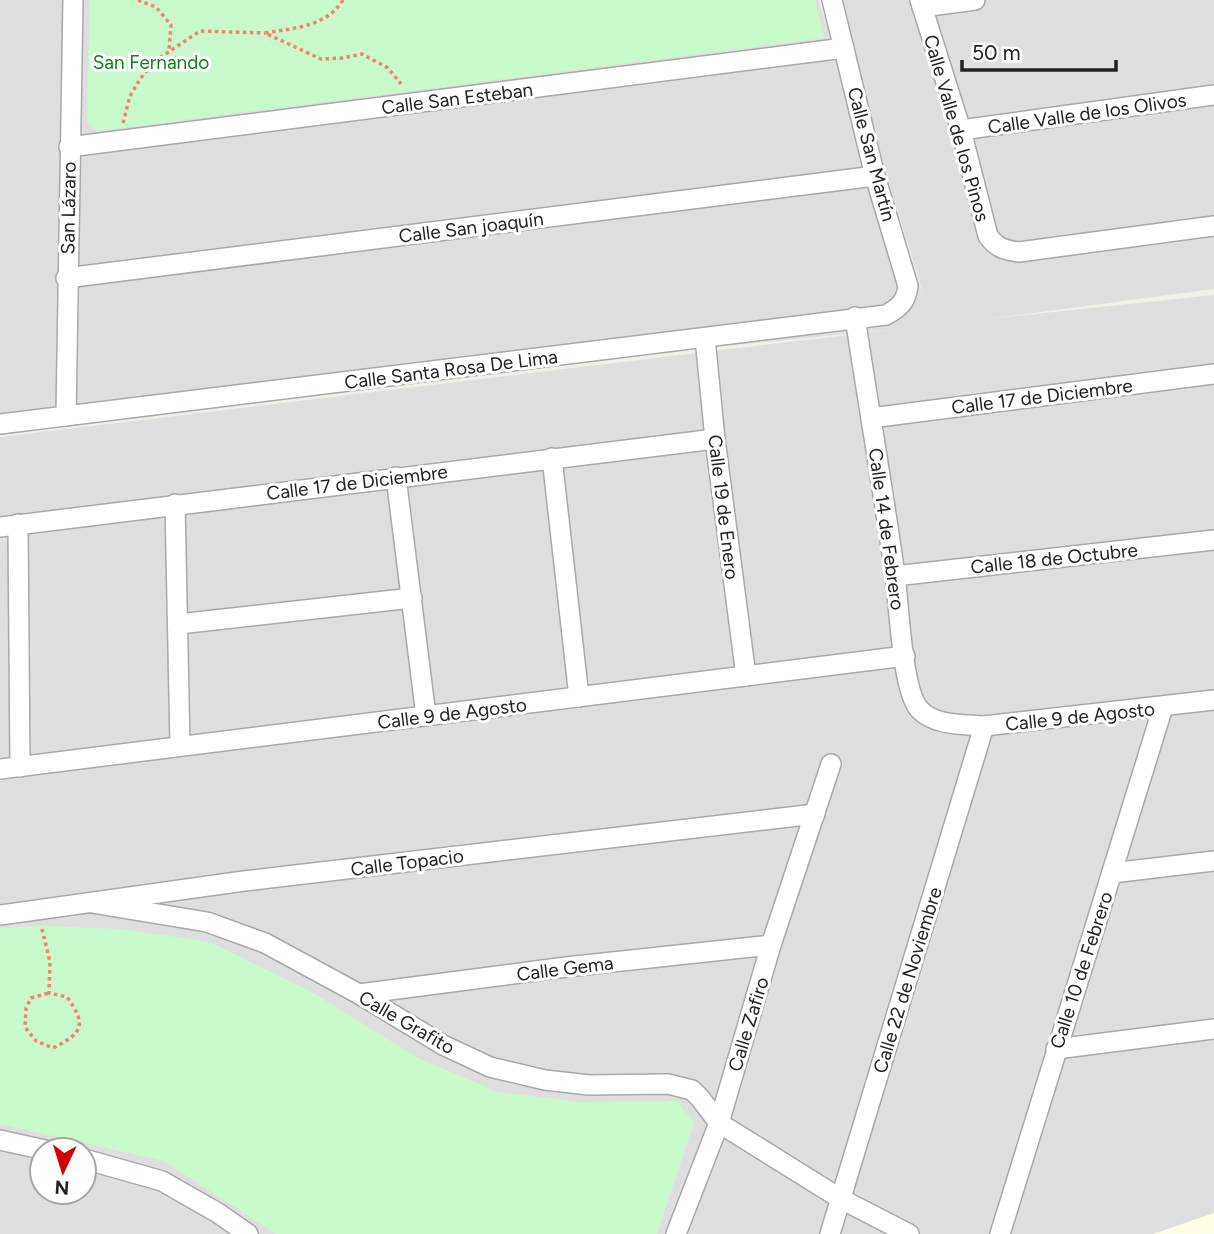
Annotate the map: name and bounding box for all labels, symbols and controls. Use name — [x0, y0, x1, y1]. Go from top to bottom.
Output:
scale bar — [962, 28, 1116, 72]
street label: Calle Valle de los Pinos — [919, 32, 994, 224]
text: 50 m — [972, 40, 1021, 65]
park label: San Fernando — [93, 51, 209, 74]
street label: Calle San Esteban — [380, 78, 534, 119]
street label: Calle San Martín — [843, 85, 900, 224]
street label: Calle Valle de los Olivos — [986, 88, 1188, 139]
street label: San Lázaro — [56, 161, 81, 255]
street label: Calle San joaquín — [397, 207, 545, 248]
street label: Calle Santa Rosa De Lima — [343, 345, 559, 394]
street label: Calle 17 de Diciembre — [950, 374, 1134, 419]
street label: Calle 19 de Enero — [703, 433, 744, 581]
street label: Calle 14 de Febrero — [864, 447, 909, 612]
street label: Calle 17 de Diciembre — [265, 460, 449, 505]
street label: Calle 18 de Octubre — [969, 538, 1139, 579]
street label: Calle 9 de Agosto — [376, 693, 528, 734]
street label: Calle 9 de Agosto — [1004, 697, 1156, 736]
street label: Calle Topacio — [349, 844, 465, 881]
street label: Calle 22 de Noviembre — [868, 884, 947, 1076]
street label: Calle 10 de Febrero — [1045, 889, 1118, 1052]
street label: Calle Gema — [515, 951, 615, 986]
street label: Calle Zafiro — [723, 974, 774, 1074]
street label: Calle Grafito — [355, 986, 459, 1059]
north arrow — [28, 1136, 98, 1206]
text: N — [54, 1175, 70, 1199]

